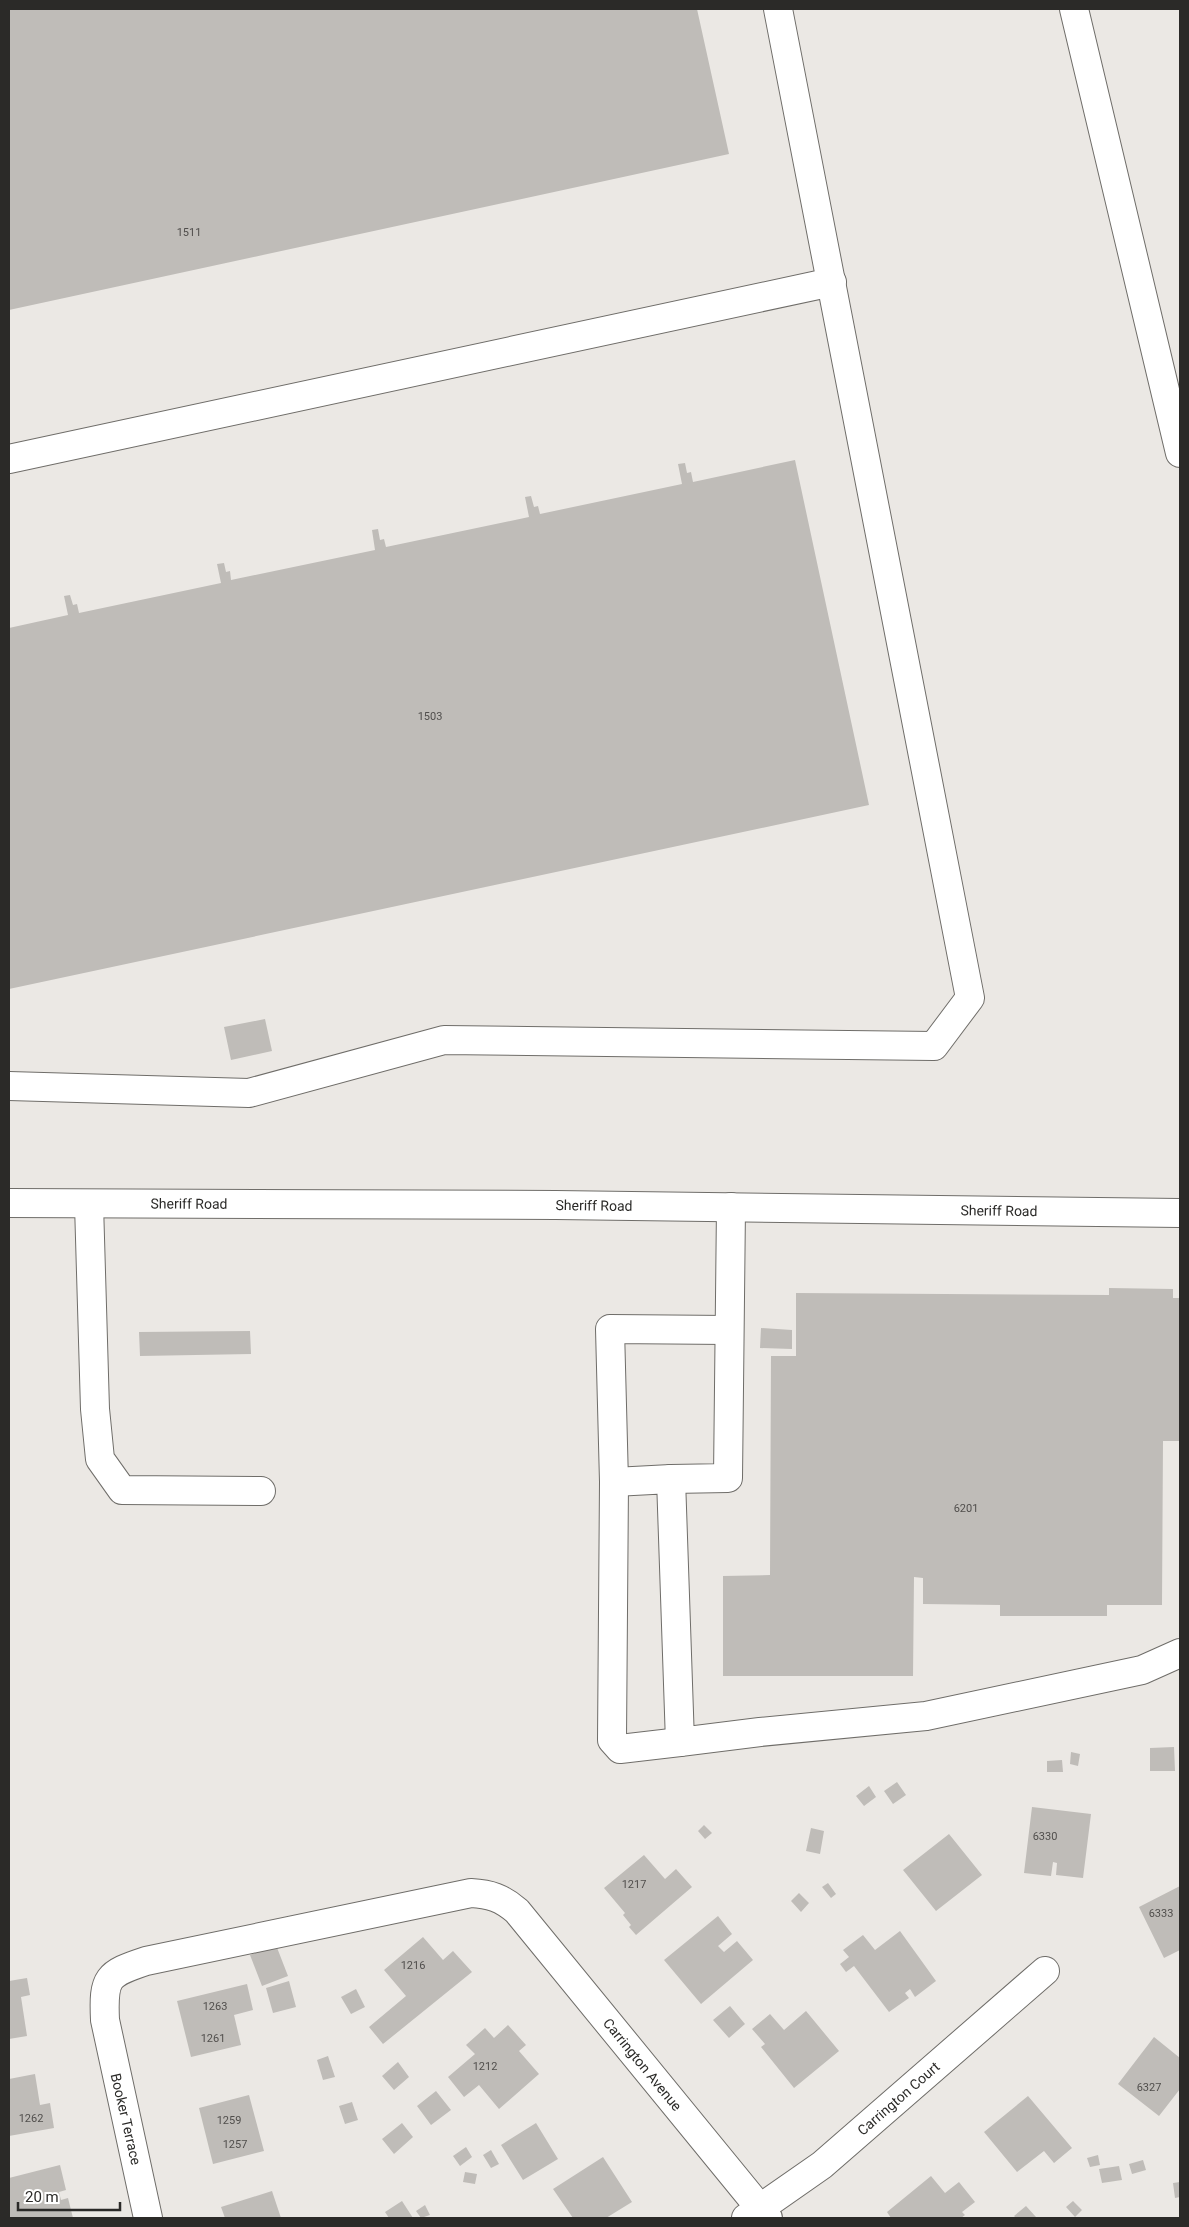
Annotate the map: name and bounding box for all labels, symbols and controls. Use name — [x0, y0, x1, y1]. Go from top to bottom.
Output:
house number: 1511 — [177, 226, 201, 239]
house number: 1503 — [418, 710, 442, 723]
street label: Sheriff Road — [150, 1196, 228, 1212]
street label: Sheriff Road — [555, 1197, 633, 1214]
street label: Sheriff Road — [960, 1202, 1038, 1219]
house number: 6201 — [954, 1502, 978, 1515]
house number: 6330 — [1033, 1830, 1057, 1843]
house number: 1217 — [622, 1878, 646, 1891]
house number: 6333 — [1149, 1907, 1173, 1920]
house number: 1216 — [401, 1959, 425, 1972]
house number: 1263 — [203, 2000, 227, 2013]
street label: Carrington Avenue — [600, 2015, 685, 2114]
house number: 1261 — [201, 2032, 225, 2045]
street label: Carrington Court — [854, 2058, 943, 2138]
house number: 1212 — [473, 2060, 497, 2073]
street label: Booker Terrace — [108, 2072, 144, 2166]
house number: 6327 — [1137, 2081, 1161, 2094]
house number: 1262 — [19, 2112, 43, 2125]
house number: 1259 — [217, 2114, 241, 2127]
house number: 1257 — [223, 2138, 247, 2151]
scale bar — [18, 2180, 120, 2212]
text: 20 m — [25, 2188, 59, 2206]

